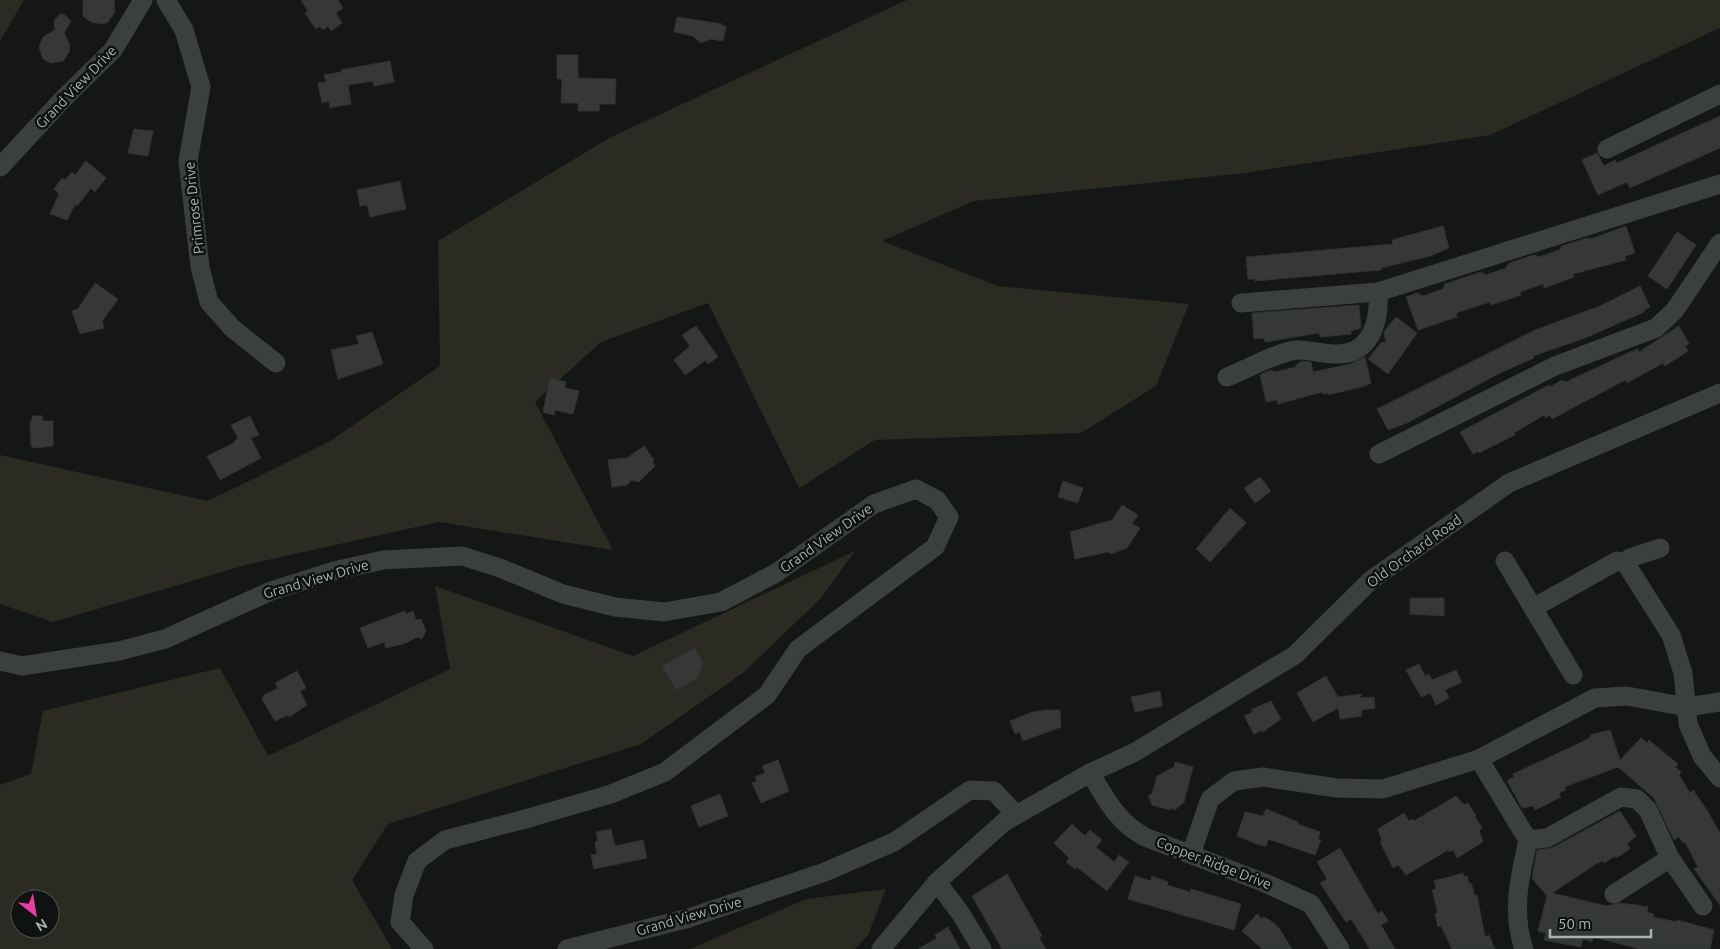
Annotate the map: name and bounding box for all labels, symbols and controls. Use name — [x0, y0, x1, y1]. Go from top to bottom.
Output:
street label: Grand View Drive — [32, 42, 120, 132]
street label: Primrose Drive — [181, 161, 207, 255]
street label: Grand View Drive — [777, 500, 875, 576]
street label: Old Orchard Road — [1364, 511, 1464, 591]
street label: Grand View Drive — [262, 556, 370, 602]
street label: Copper Ridge Drive — [1154, 834, 1274, 892]
north arrow — [10, 889, 60, 939]
street label: Grand View Drive — [635, 893, 743, 939]
scale bar — [1550, 906, 1651, 938]
text: 50 m — [1558, 915, 1591, 932]
text: N — [33, 916, 50, 935]

